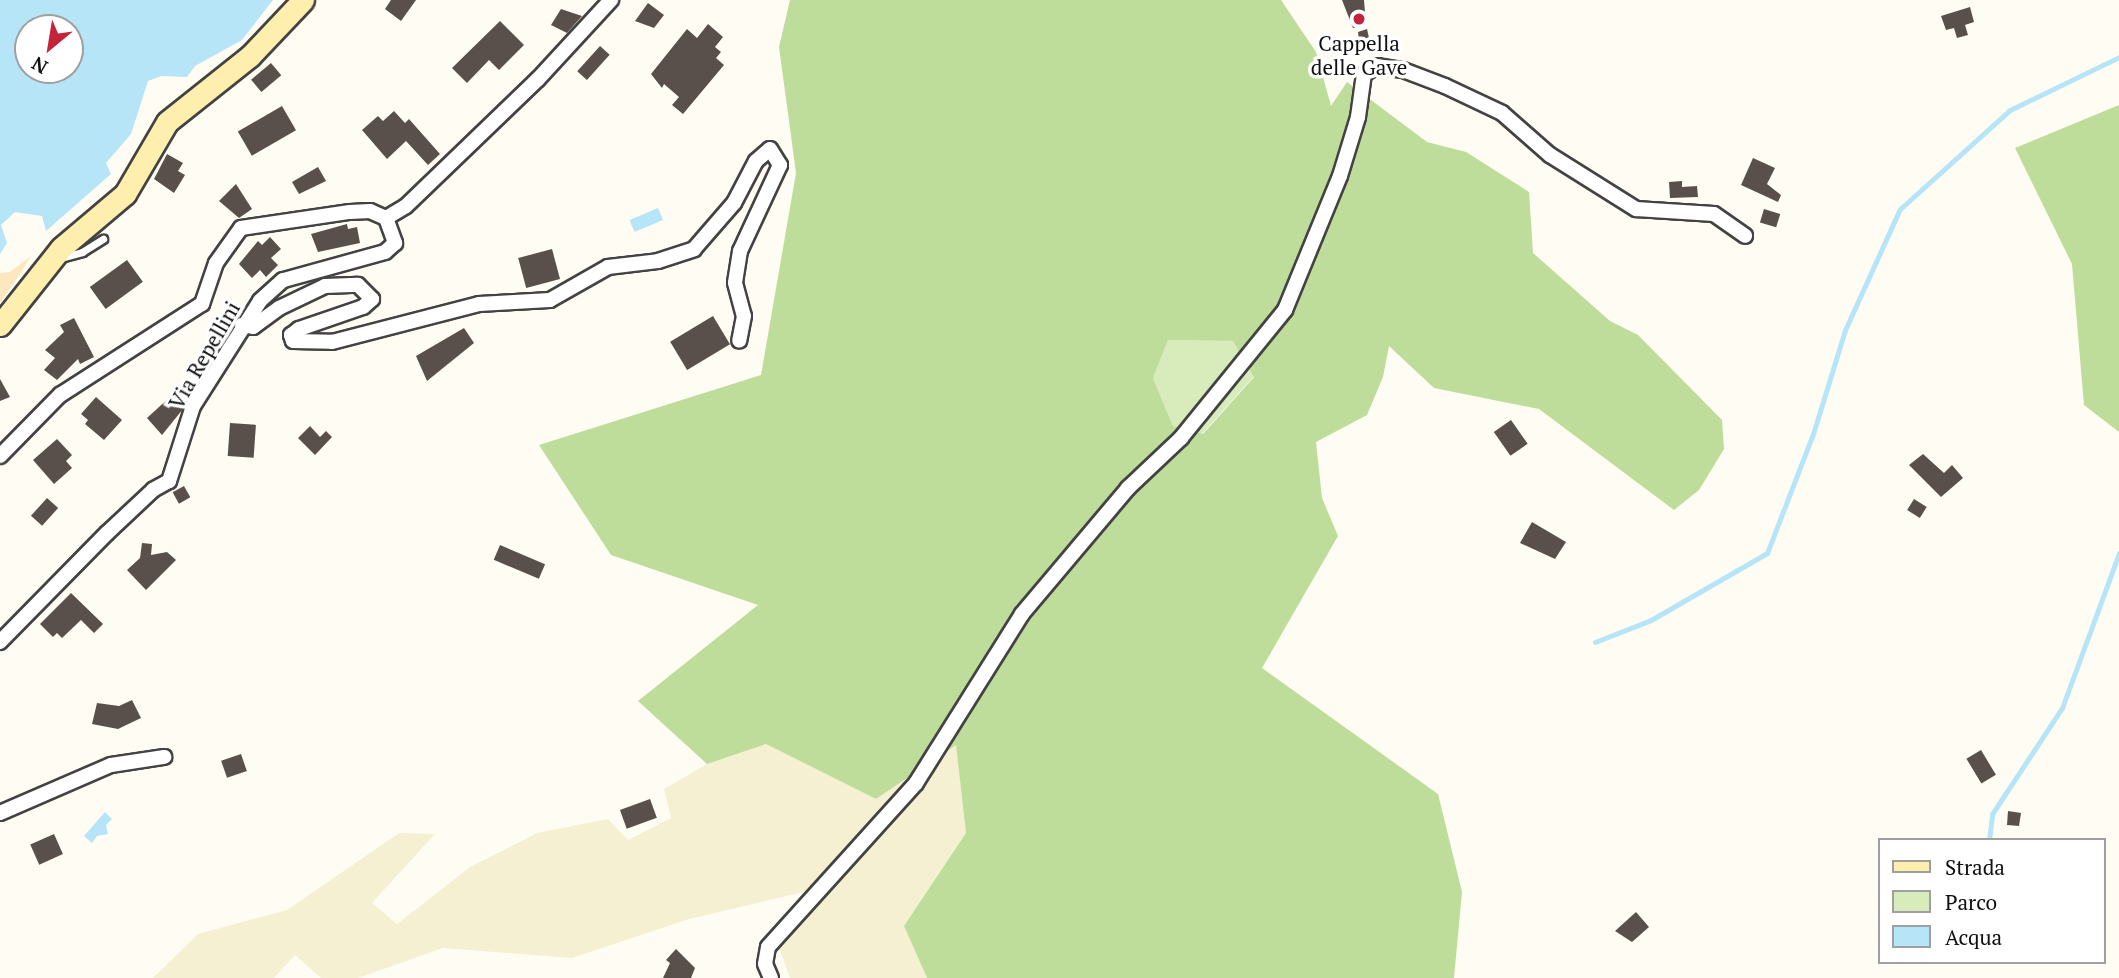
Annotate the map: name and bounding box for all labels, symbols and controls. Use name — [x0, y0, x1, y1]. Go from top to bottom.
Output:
marker: Cappella delle Gave — [1351, 11, 1367, 27]
north arrow — [14, 14, 84, 84]
place label: Cappella delle Gave — [1311, 30, 1407, 80]
text: N — [27, 51, 52, 80]
street label: Via Repellini — [163, 297, 245, 413]
legend — [1878, 838, 2105, 964]
text: Strada — [1945, 853, 2005, 881]
text: Parco — [1945, 888, 1997, 916]
text: Acqua — [1945, 923, 2002, 951]

